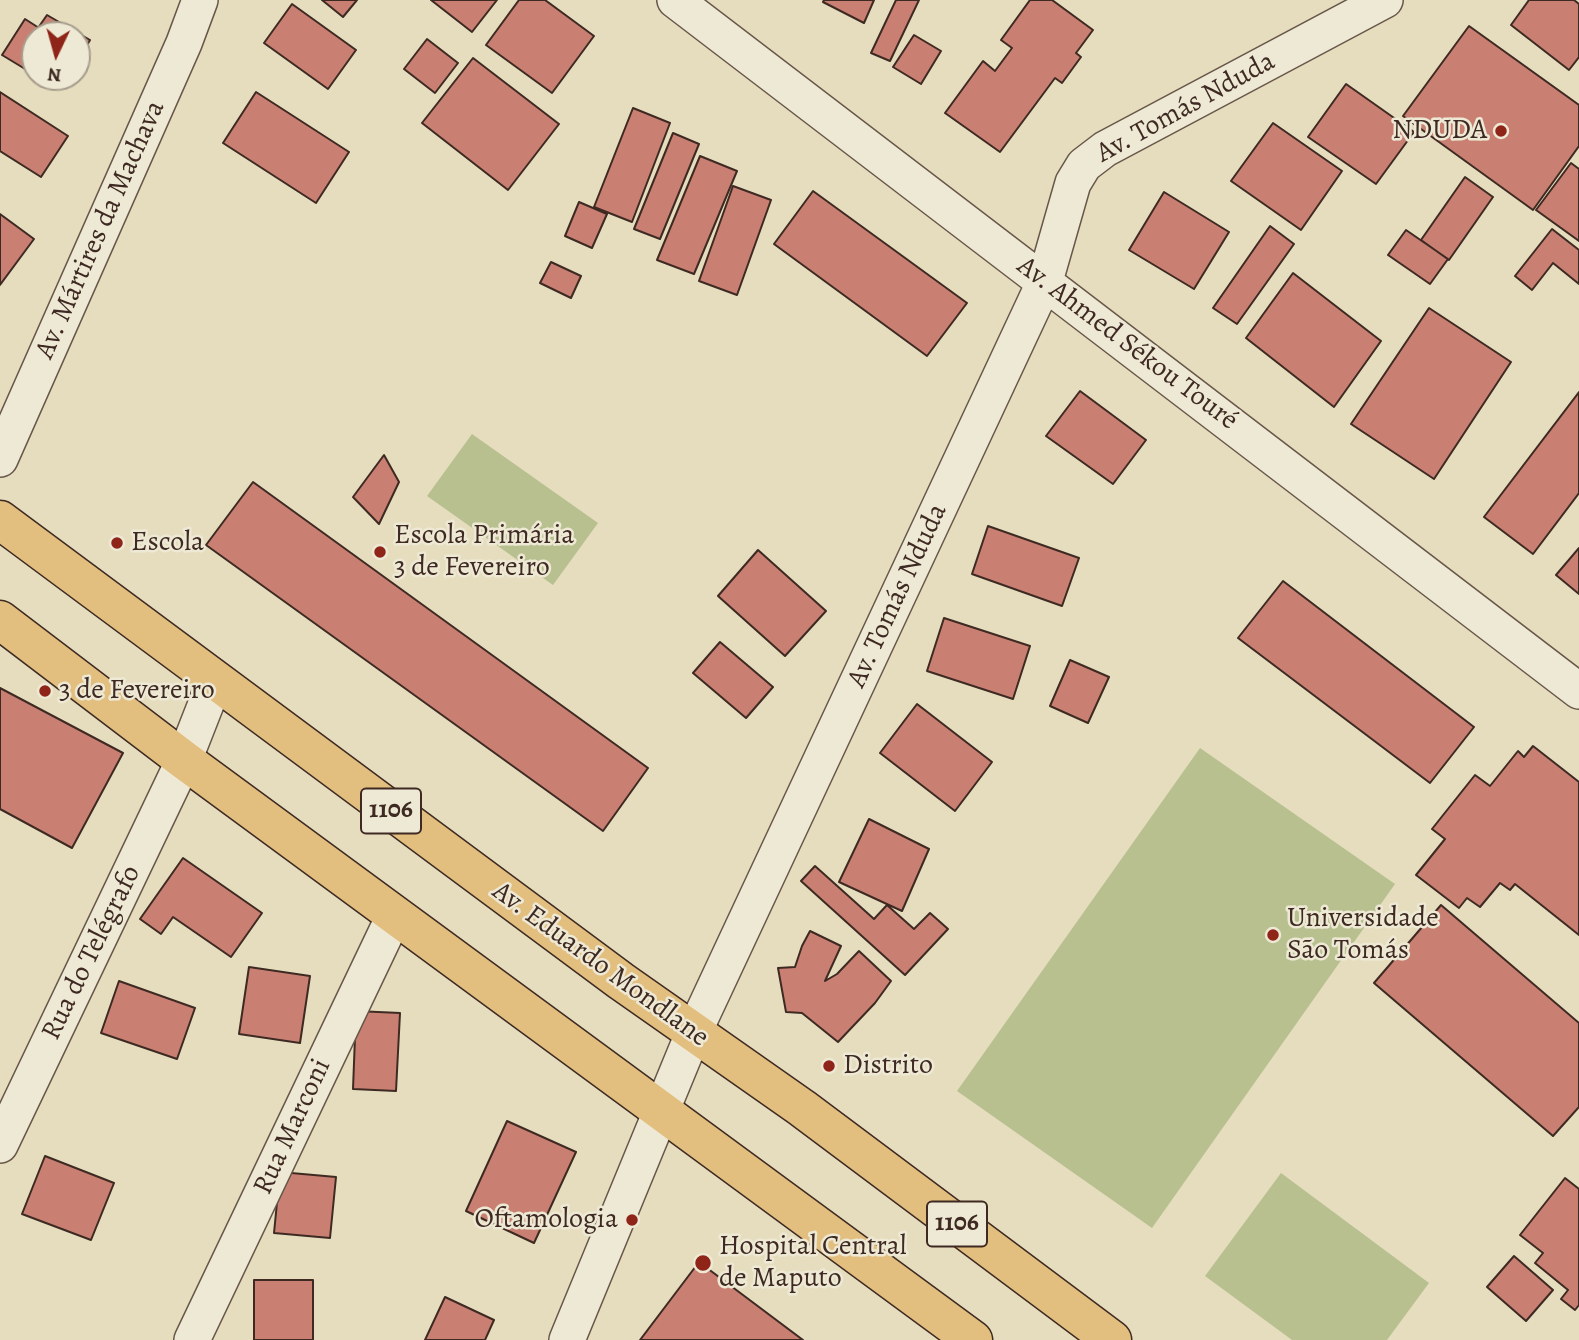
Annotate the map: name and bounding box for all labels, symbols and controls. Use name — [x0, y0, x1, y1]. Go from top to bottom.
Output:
north arrow — [21, 21, 91, 91]
street label: Av. Tomás Nduda — [1091, 45, 1281, 171]
text: N — [46, 61, 62, 88]
street label: Av. Mártires da Machava — [29, 96, 173, 364]
place label: NDUDA — [1392, 114, 1487, 148]
marker: NDUDA — [1493, 123, 1509, 139]
street label: Av. Ahmed Sékou Touré — [1010, 250, 1244, 438]
street label: Av. Tomás Nduda — [841, 499, 955, 693]
place label: Escola Primária 3 de Fevereiro — [394, 519, 574, 585]
place label: Escola — [131, 526, 204, 560]
marker: Escola — [109, 535, 125, 551]
marker: Escola Primária 3 de Fevereiro — [372, 544, 388, 560]
place label: 3 de Fevereiro — [59, 674, 215, 708]
marker: 3 de Fevereiro — [37, 683, 53, 699]
road number: 1106 — [361, 789, 421, 834]
street label: Rua do Telégrafo — [35, 860, 149, 1046]
street label: Av. Eduardo Mondlane — [485, 875, 715, 1055]
place label: Universidade São Tomás — [1287, 902, 1439, 968]
marker: Universidade São Tomás — [1265, 927, 1281, 943]
place label: Distrito — [843, 1049, 933, 1083]
street label: Rua Marconi — [247, 1054, 339, 1200]
marker: Distrito — [821, 1058, 837, 1074]
road number: 1106 — [927, 1202, 987, 1246]
place label: Oftamologia — [474, 1203, 618, 1237]
marker: Oftamologia — [624, 1212, 640, 1228]
place label: Hospital Central de Maputo — [719, 1230, 907, 1296]
marker: Hospital Central de Maputo — [693, 1253, 713, 1273]

